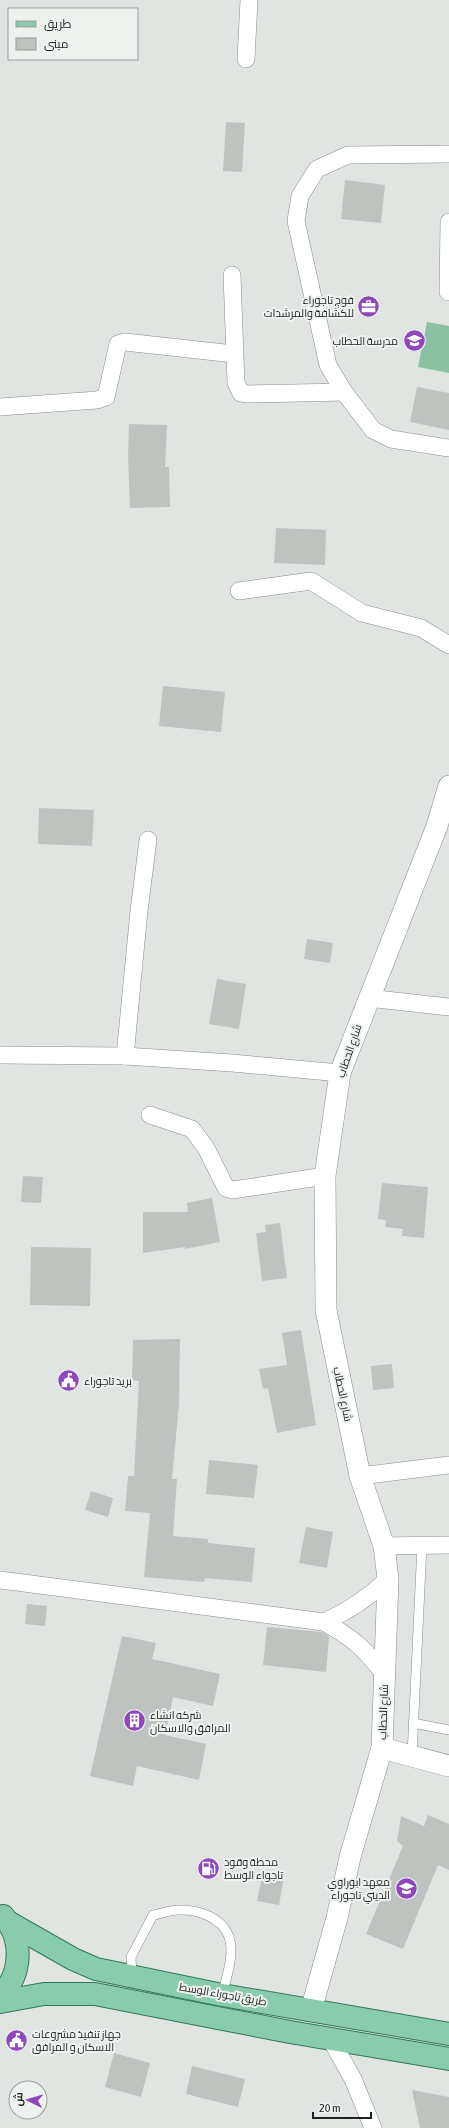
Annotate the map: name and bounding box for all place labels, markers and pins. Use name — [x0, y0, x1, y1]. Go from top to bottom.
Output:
office icon: فوج تاجوراء للكشافة والمرشدات — [356, 293, 382, 319]
place label: فوج تاجوراء للكشافة والمرشدات — [264, 294, 354, 320]
school or university icon: مدرسة الحطاب — [401, 328, 427, 354]
place label: مدرسة الحطاب — [332, 335, 398, 348]
public building icon: بريد تاجوراء — [56, 1368, 82, 1394]
place label: بريد تاجوراء — [84, 1375, 132, 1388]
building icon: شركه انشاء المرافق والاسكان — [122, 1708, 148, 1734]
place label: شركه انشاء المرافق والاسكان — [150, 1709, 231, 1735]
fuel station icon: محطة وقود تاجواء الوسط — [196, 1855, 222, 1881]
place label: محطة وقود تاجواء الوسط — [224, 1856, 283, 1882]
school or university icon: معهد ابوراوي الديني تاجوراء — [393, 1875, 419, 1901]
place label: معهد ابوراوي الديني تاجوراء — [327, 1876, 390, 1904]
public building icon: جهاز تنفيذ مشروعات الاسكان و المرافق — [4, 2027, 30, 2053]
place label: جهاز تنفيذ مشروعات الاسكان و المرافق — [32, 2028, 121, 2054]

